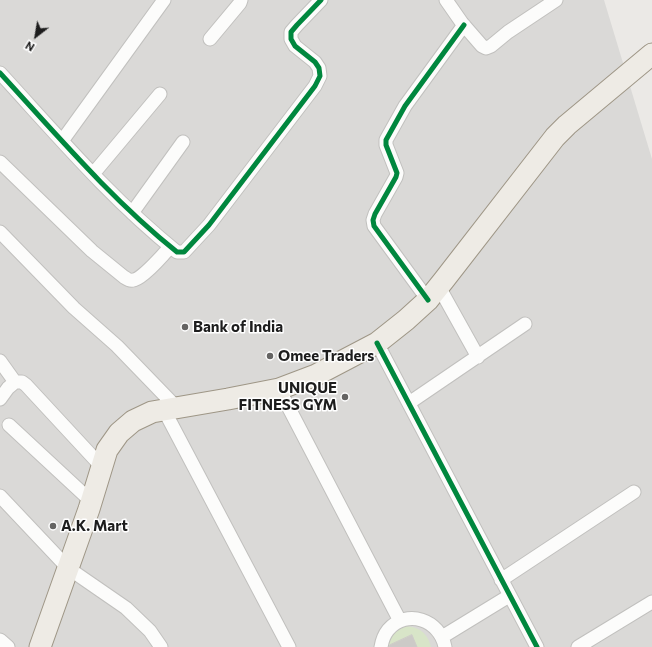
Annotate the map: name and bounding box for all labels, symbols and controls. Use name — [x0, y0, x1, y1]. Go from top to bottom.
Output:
north arrow — [16, 16, 56, 56]
text: N — [23, 39, 36, 54]
place label: Bank of India — [193, 318, 283, 336]
marker: Bank of India — [180, 322, 190, 332]
place label: Omee Traders — [278, 347, 374, 365]
marker: Omee Traders — [265, 351, 275, 361]
place label: UNIQUE FITNESS GYM — [239, 379, 337, 414]
marker: UNIQUE FITNESS GYM — [340, 392, 350, 402]
place label: A.K. Mart — [61, 517, 128, 535]
marker: A.K. Mart — [48, 521, 58, 531]

